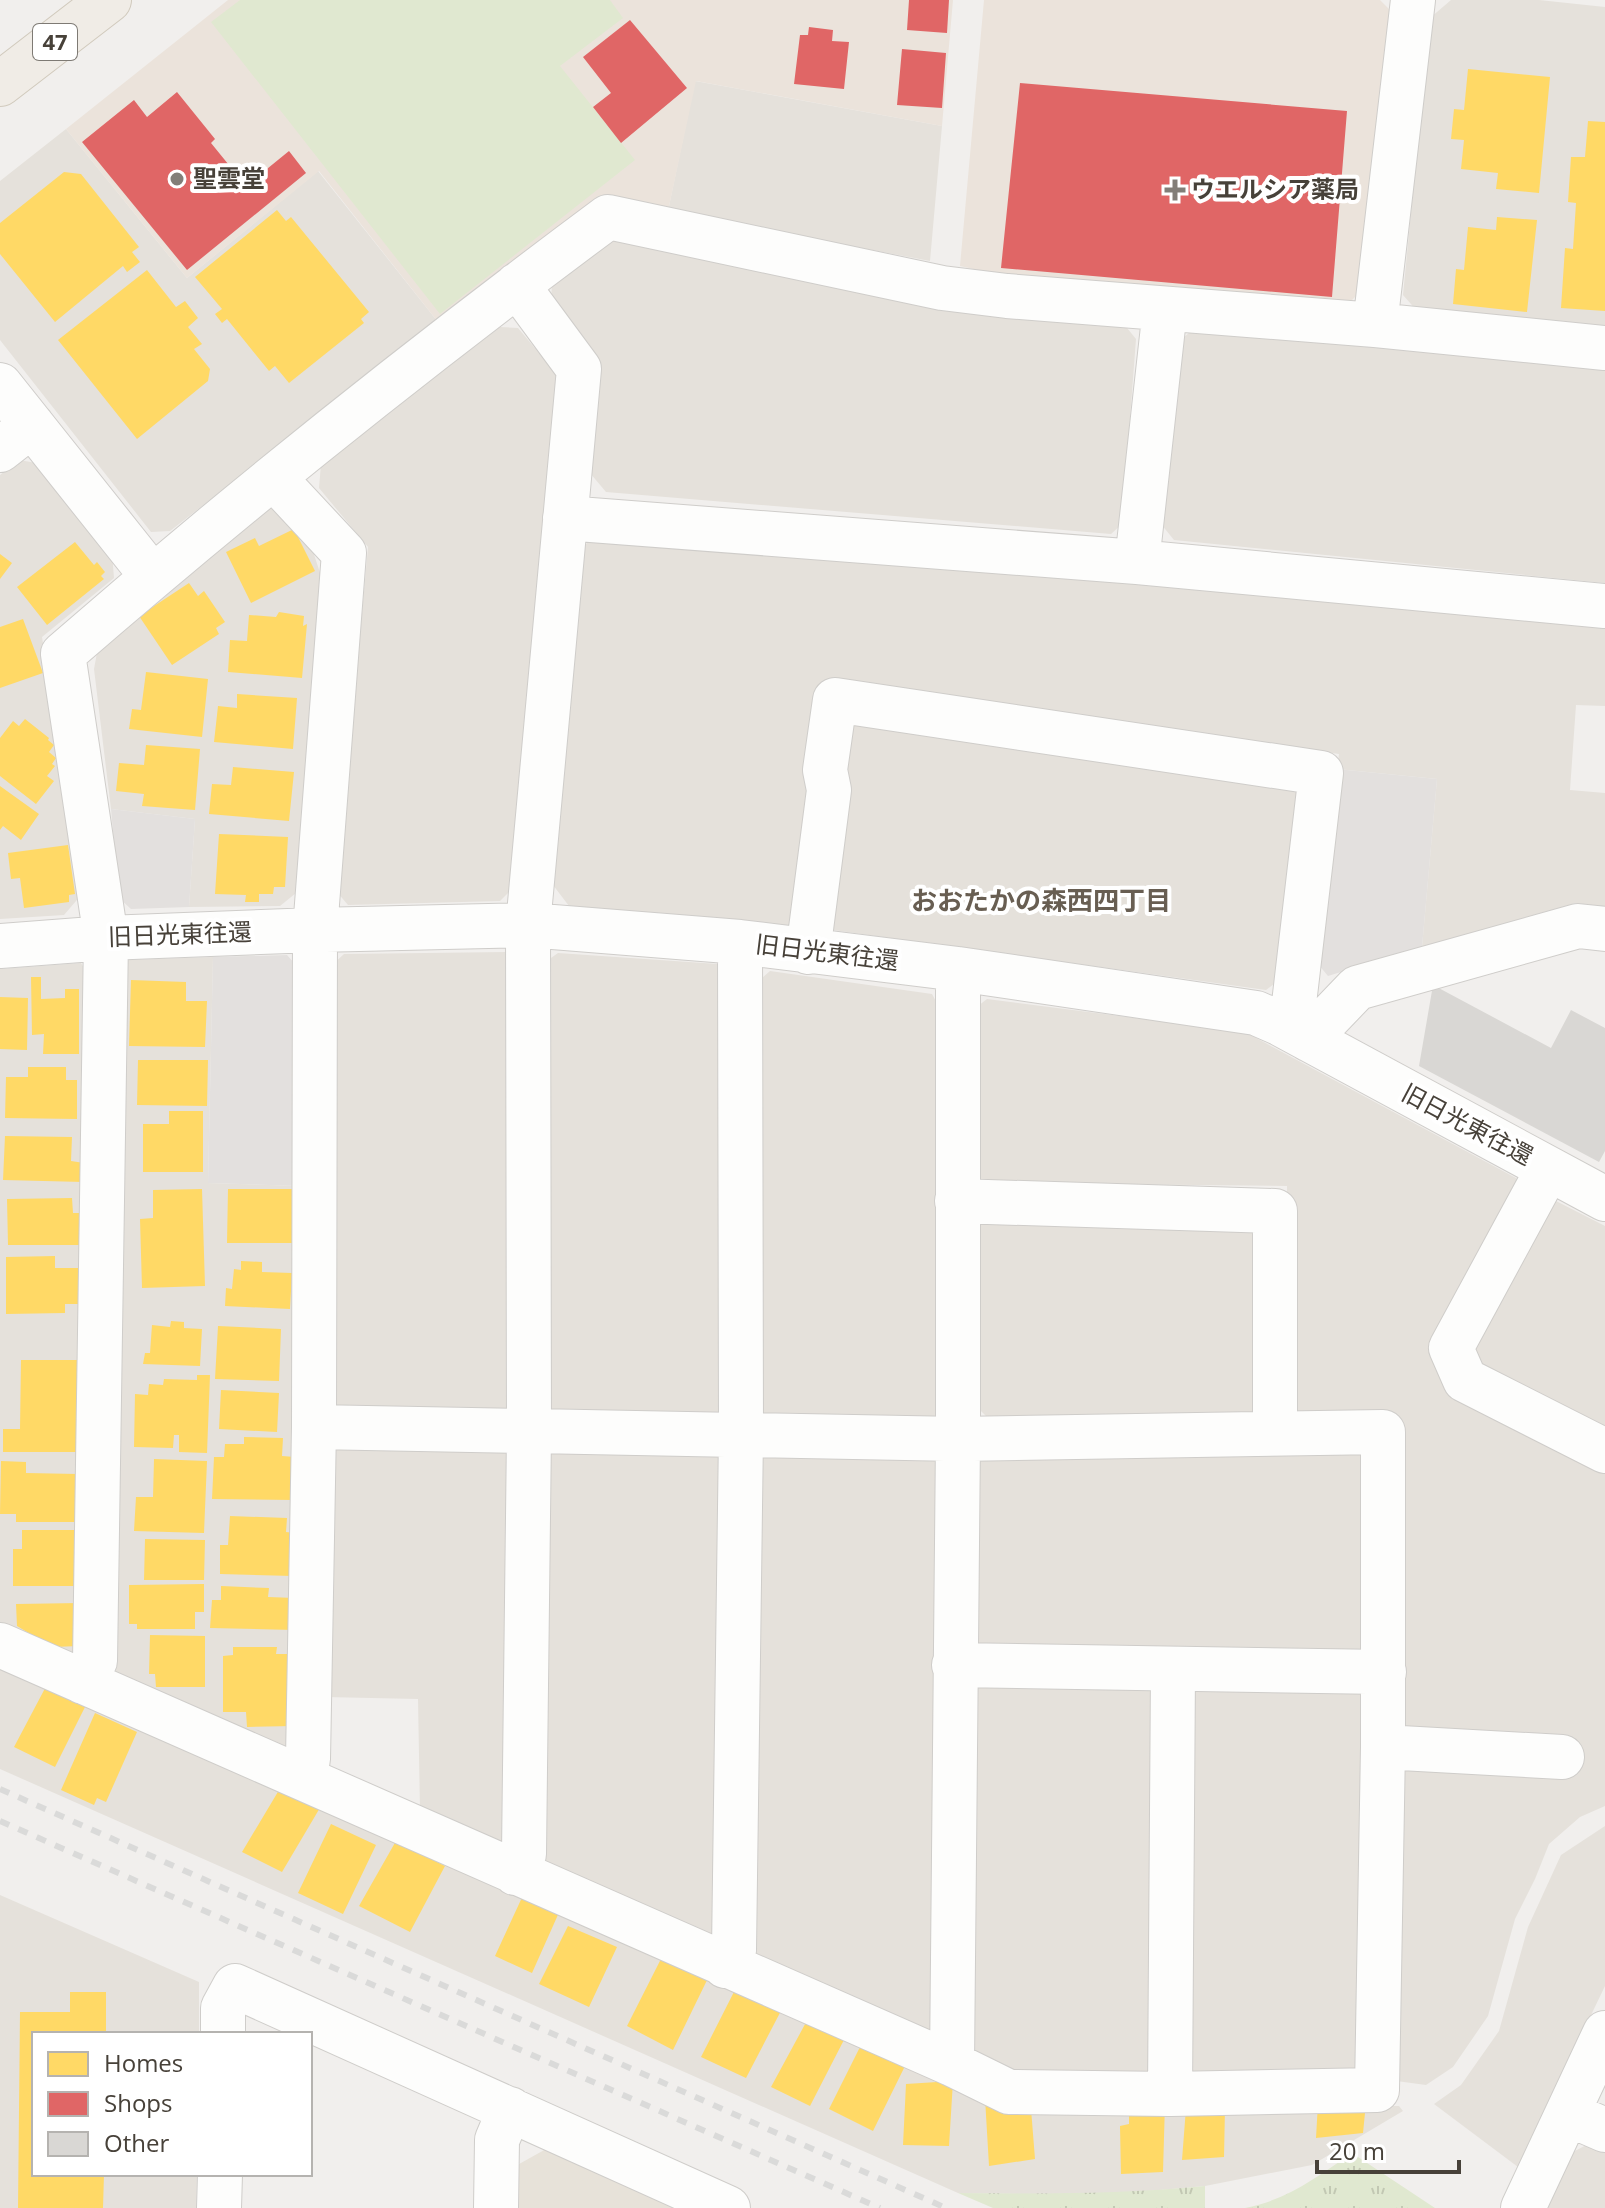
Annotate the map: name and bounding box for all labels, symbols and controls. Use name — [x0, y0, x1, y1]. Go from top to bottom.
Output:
road number: 47 — [33, 24, 77, 60]
place label: 聖雲堂 — [193, 161, 265, 194]
marker: 聖雲堂 — [168, 170, 186, 188]
place label: ウエルシア薬局 — [1191, 172, 1359, 205]
marker: ウエルシア薬局 — [1166, 181, 1184, 199]
district label: おおたかの森西四丁目 — [911, 882, 1171, 918]
street label: 旧日光東往還 — [107, 914, 252, 953]
street label: 旧日光東往還 — [754, 926, 901, 977]
street label: 旧日光東往還 — [1396, 1075, 1539, 1172]
legend — [32, 2032, 312, 2176]
text: Homes — [104, 2046, 183, 2079]
text: Shops — [104, 2086, 172, 2119]
scale bar — [1317, 2124, 1459, 2174]
text: Other — [104, 2126, 169, 2159]
text: 20 m — [1329, 2134, 1385, 2167]

